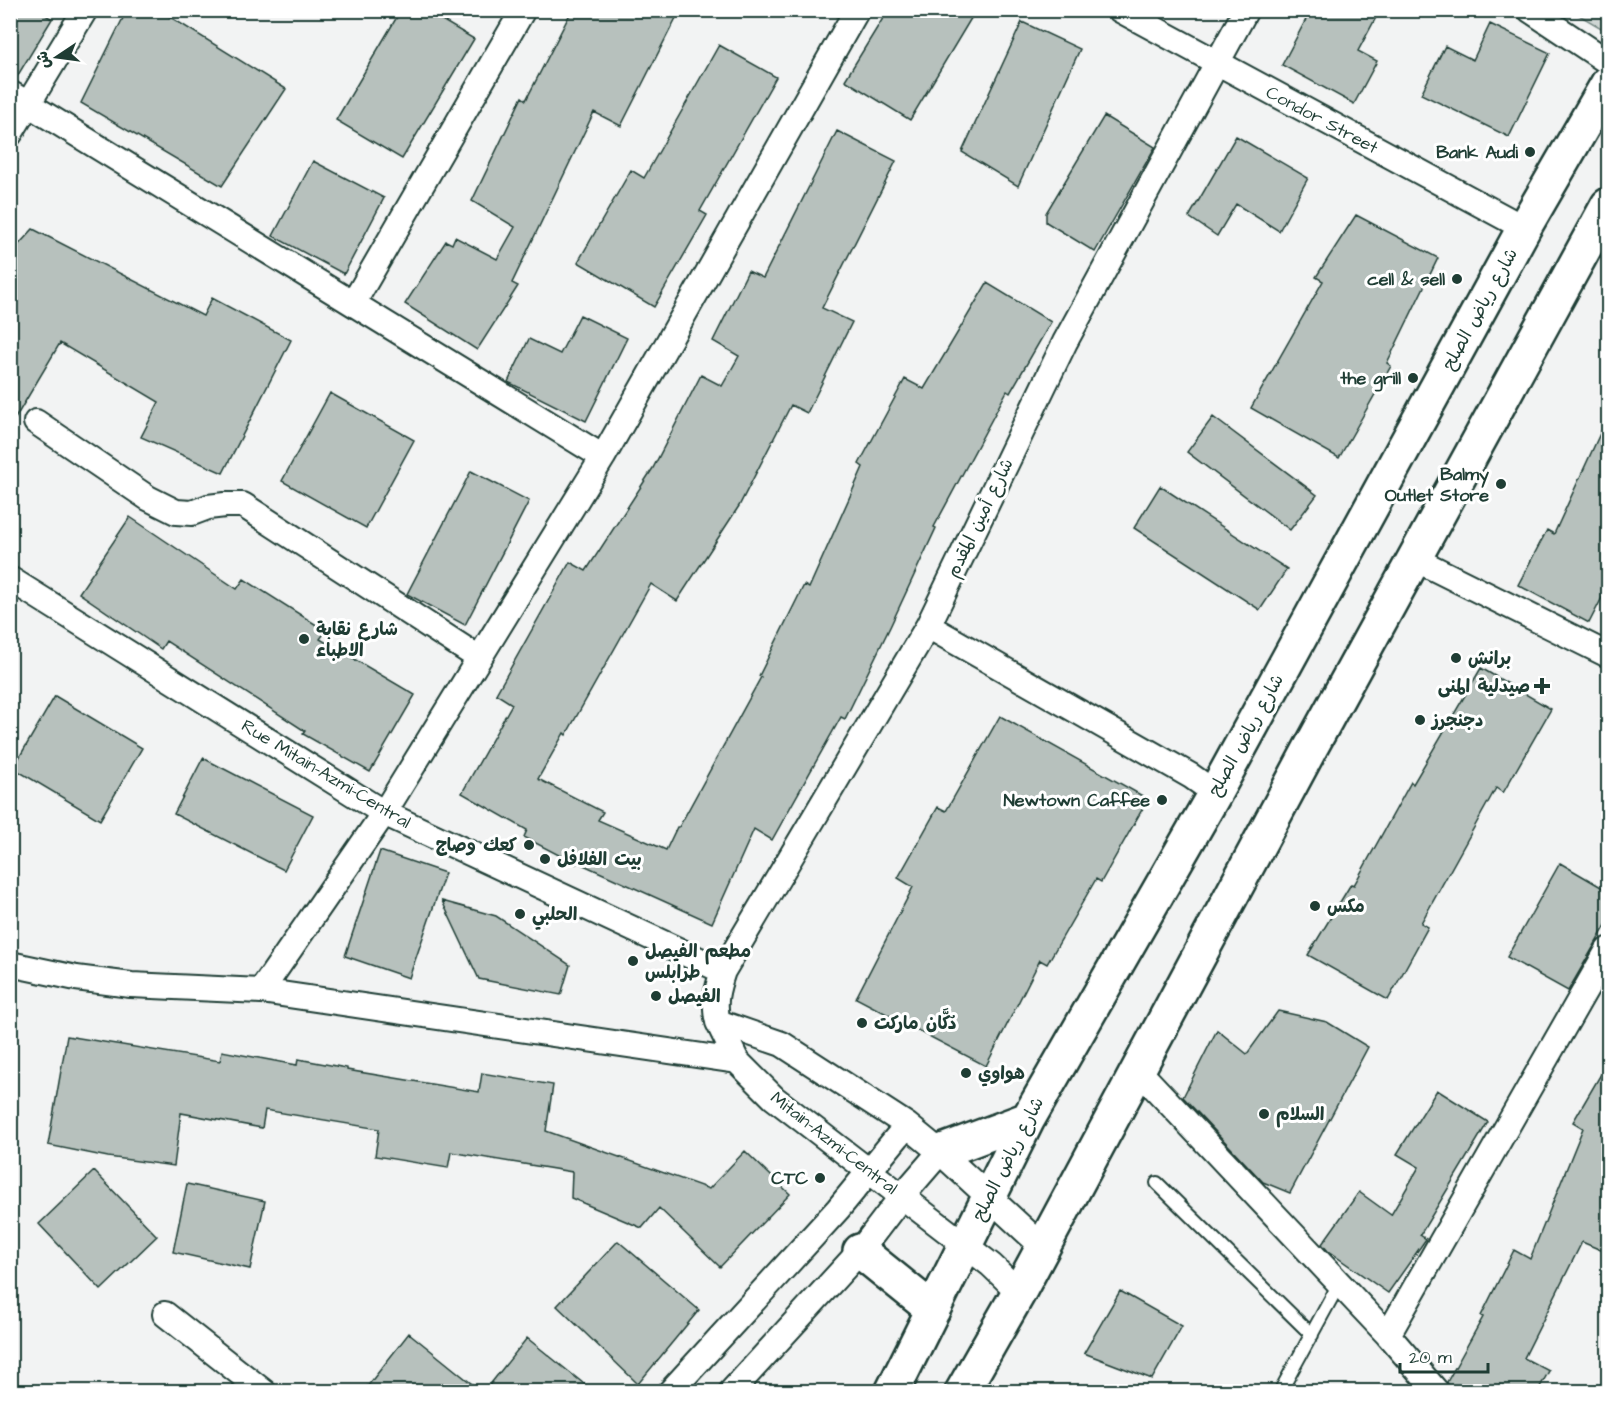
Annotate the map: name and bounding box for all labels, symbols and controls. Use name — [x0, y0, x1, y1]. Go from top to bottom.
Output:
north arrow — [27, 27, 87, 87]
text: ش — [31, 49, 56, 71]
street label: Condor Street — [1261, 80, 1383, 160]
place label: Bank Audi — [1436, 140, 1518, 165]
marker: Bank Audi — [1523, 145, 1537, 159]
street label: شارع رياض الصلح — [1436, 243, 1524, 375]
place label: cell & sell — [1367, 267, 1445, 292]
marker: cell & sell — [1450, 272, 1464, 286]
place label: the grill — [1339, 366, 1401, 392]
marker: the grill — [1406, 371, 1420, 385]
street label: شارع أمين المقدم — [940, 454, 1021, 582]
place label: Balmy Outlet Store — [1385, 462, 1489, 508]
marker: Balmy Outlet Store — [1494, 477, 1508, 491]
place label: شارع نقابة الاطباء — [316, 617, 398, 663]
marker: شارع نقابة الاطباء — [297, 632, 311, 646]
place label: برانش — [1468, 646, 1511, 671]
marker: برانش — [1449, 651, 1463, 665]
street label: شارع رياض الصلح — [1202, 669, 1290, 801]
place label: صيدلية المنى — [1438, 674, 1530, 699]
marker: صيدلية المنى — [1535, 679, 1549, 693]
place label: دجنجرز — [1430, 708, 1483, 733]
street label: Rue Mitain-Azmi-Central — [237, 713, 416, 835]
marker: دجنجرز — [1413, 713, 1427, 727]
place label: Newtown Caffee — [1004, 788, 1150, 813]
marker: Newtown Caffee — [1155, 793, 1169, 807]
place label: كعك وصاج — [435, 833, 517, 858]
marker: كعك وصاج — [522, 838, 536, 852]
place label: بيت الفلافل — [557, 847, 642, 872]
marker: بيت الفلافل — [538, 852, 552, 866]
place label: مكس — [1327, 894, 1365, 919]
marker: مكس — [1308, 899, 1322, 913]
place label: الحلبي — [532, 902, 577, 930]
marker: الحلبي — [513, 907, 527, 921]
place label: مطعم الفيصل طرابلس — [645, 939, 751, 985]
marker: مطعم الفيصل طرابلس — [626, 954, 640, 968]
place label: الفيصل — [668, 984, 721, 1009]
marker: الفيصل — [649, 989, 663, 1003]
place label: دُكَّان ماركت — [874, 1007, 957, 1036]
marker: دُكَّان ماركت — [855, 1016, 869, 1030]
place label: هواوي — [978, 1061, 1025, 1087]
marker: هواوي — [959, 1066, 973, 1080]
street label: Mitain-Azmi-Central — [765, 1085, 903, 1201]
street label: شارع رياض الصلح — [966, 1093, 1050, 1225]
place label: السلام — [1276, 1102, 1324, 1128]
marker: السلام — [1257, 1107, 1271, 1121]
place label: CTC — [771, 1166, 808, 1191]
marker: CTC — [813, 1171, 827, 1185]
scale bar — [1400, 1336, 1488, 1374]
text: 20 m — [1409, 1345, 1452, 1370]

